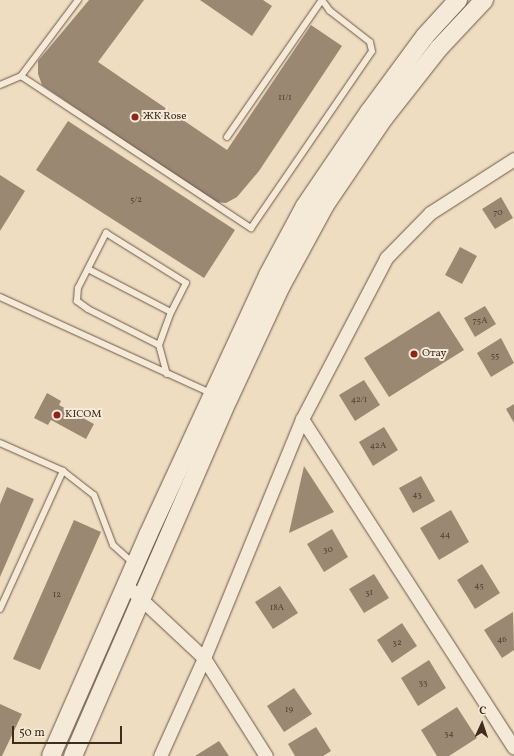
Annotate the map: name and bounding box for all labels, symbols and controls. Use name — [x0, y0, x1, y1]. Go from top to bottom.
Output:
house number: 11/1 — [278, 93, 292, 103]
place label: ЖК Rose — [143, 110, 186, 124]
marker: ЖК Rose — [130, 112, 140, 122]
house number: 5/2 — [130, 195, 142, 205]
house number: 70 — [493, 208, 503, 218]
house number: 75А — [472, 316, 488, 326]
place label: Отау — [422, 347, 446, 361]
marker: Отау — [409, 349, 419, 359]
house number: 55 — [491, 351, 499, 361]
house number: 42/1 — [351, 395, 367, 405]
place label: KICOM — [65, 408, 102, 422]
marker: KICOM — [52, 410, 62, 420]
house number: 42А — [370, 441, 386, 451]
house number: 43 — [412, 490, 422, 500]
house number: 44 — [440, 530, 450, 540]
house number: 30 — [323, 545, 333, 555]
house number: 45 — [474, 581, 484, 591]
house number: 31 — [365, 588, 373, 598]
house number: 12 — [53, 590, 61, 600]
house number: 18А — [270, 603, 284, 613]
house number: 46 — [497, 635, 507, 645]
house number: 32 — [392, 638, 402, 648]
house number: 33 — [418, 678, 428, 688]
north arrow — [462, 704, 502, 744]
text: С — [479, 704, 487, 719]
house number: 19 — [285, 705, 293, 715]
scale bar — [14, 718, 124, 744]
text: 50 m — [19, 725, 45, 741]
house number: 34 — [444, 729, 454, 739]

